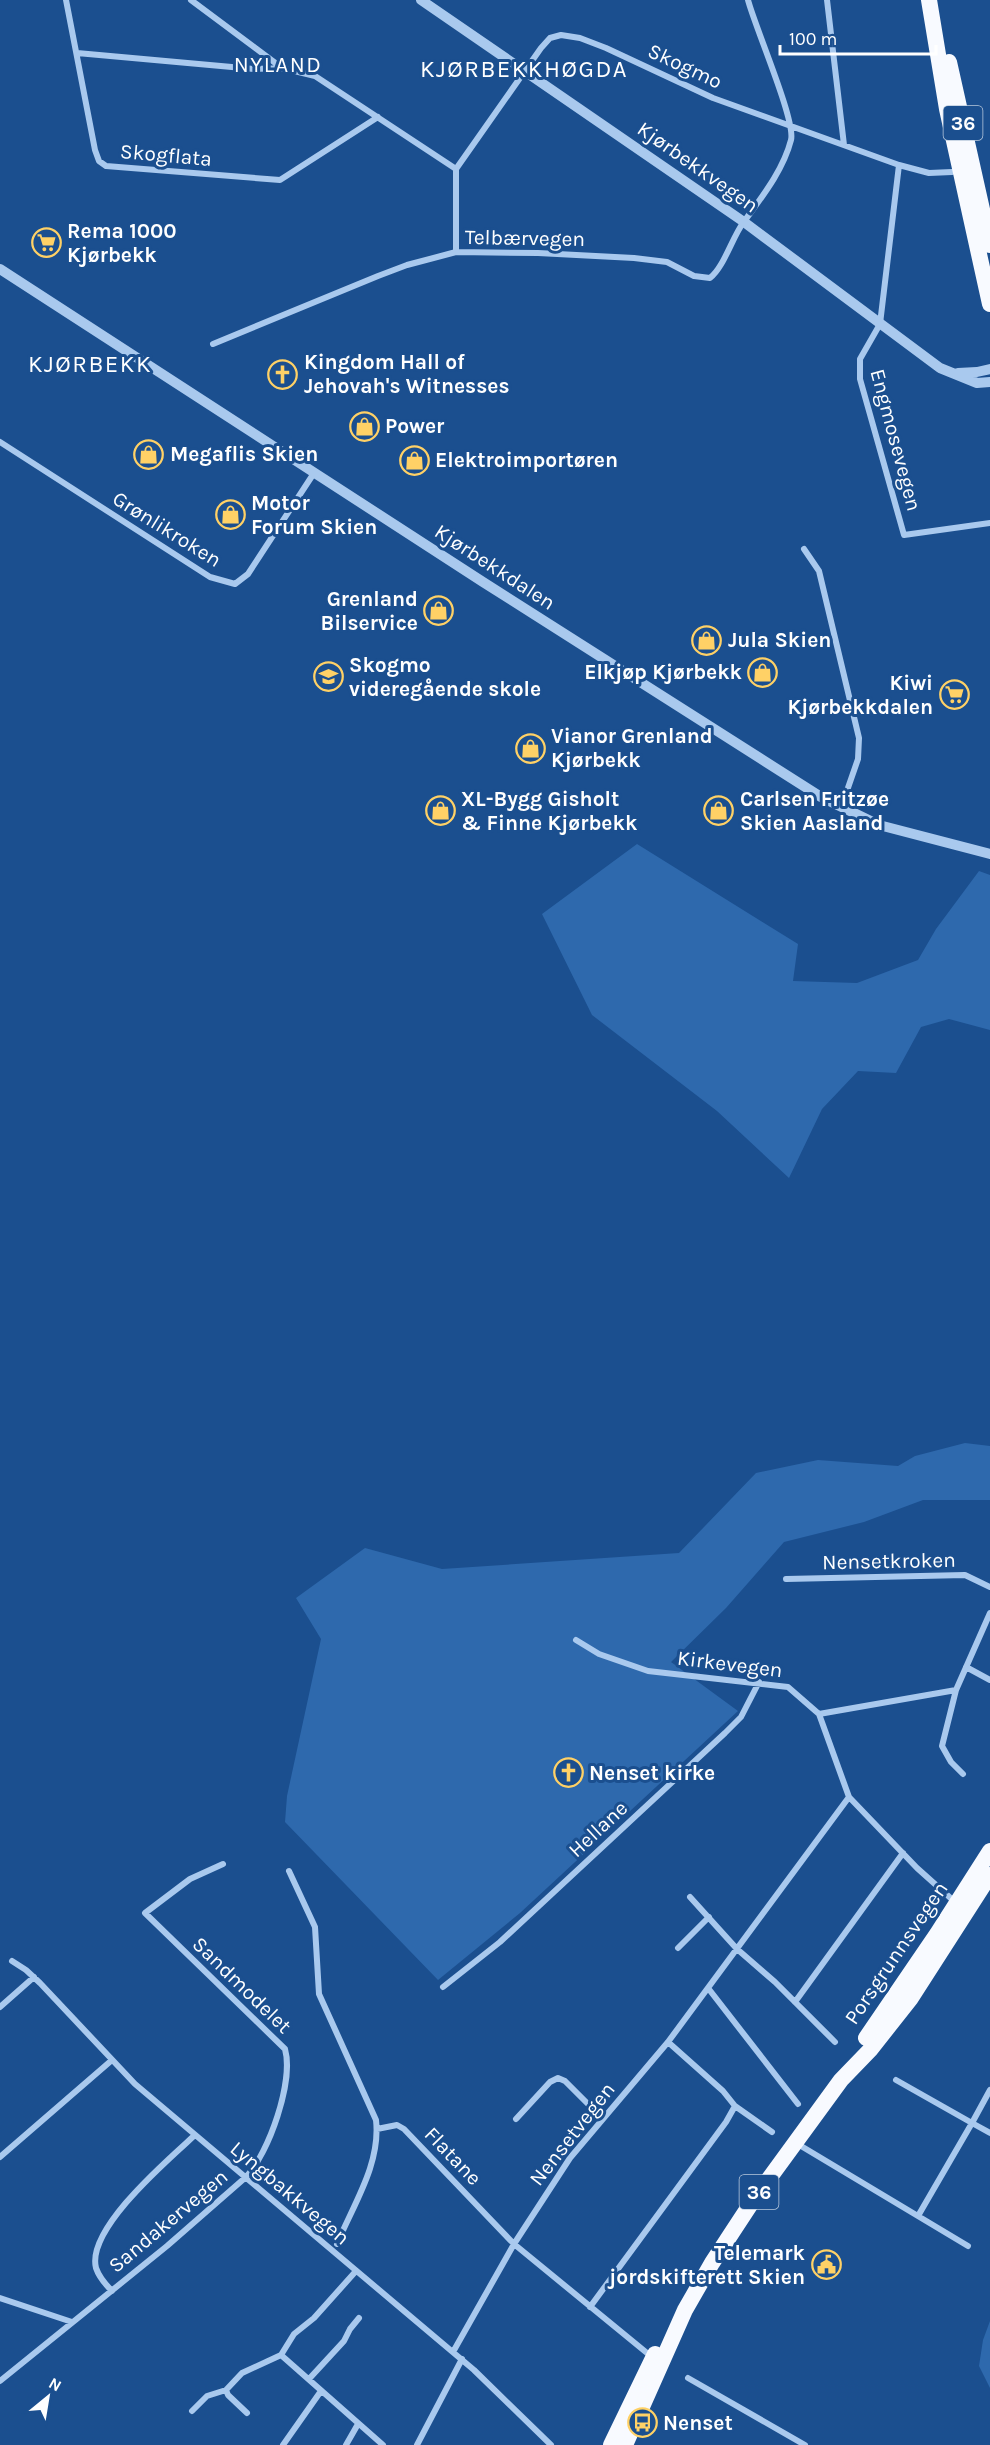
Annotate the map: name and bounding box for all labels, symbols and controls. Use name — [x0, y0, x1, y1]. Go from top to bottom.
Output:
scale bar — [780, 18, 936, 56]
text: 100 m — [789, 28, 837, 50]
street label: Skogmo — [644, 38, 726, 94]
district label: NYLAND — [234, 52, 322, 78]
district label: KJØRBEKKHØGDA — [420, 55, 628, 83]
road number: 36 — [944, 106, 982, 140]
street label: Kjørbekkvegen — [633, 116, 763, 218]
street label: Skogflata — [119, 139, 213, 171]
place label: Rema 1000 Kjørbekk — [67, 219, 177, 267]
street label: Telbærvegen — [465, 225, 585, 251]
supermarket icon: Rema 1000 Kjørbekk — [30, 227, 62, 259]
district label: KJØRBEKK — [28, 350, 152, 378]
place label: Kingdom Hall of Jehovah's Witnesses — [304, 350, 509, 398]
church icon: Kingdom Hall of Jehovah's Witnesses — [267, 358, 299, 390]
street label: Engmosevegen — [866, 366, 926, 514]
shop icon: Power — [348, 410, 380, 442]
place label: Power — [385, 414, 445, 438]
shop icon: Megaflis Skien — [133, 438, 165, 470]
place label: Megaflis Skien — [170, 442, 318, 466]
shop icon: Elektroimportøren — [398, 444, 430, 476]
place label: Elektroimportøren — [435, 448, 618, 472]
street label: Grønlikroken — [108, 486, 226, 572]
place label: Motor Forum Skien — [251, 491, 377, 539]
shop icon: Motor Forum Skien — [214, 499, 246, 531]
street label: Kjørbekkdalen — [430, 519, 560, 615]
place label: Grenland Bilservice — [321, 587, 418, 635]
shop icon: Grenland Bilservice — [423, 595, 455, 627]
shop icon: Jula Skien — [691, 624, 723, 656]
place label: Jula Skien — [728, 628, 831, 652]
place label: Skogmo videregående skole — [349, 653, 541, 701]
shop icon: Elkjøp Kjørbekk — [747, 656, 779, 688]
place label: Elkjøp Kjørbekk — [584, 660, 743, 684]
school or university icon: Skogmo videregående skole — [312, 661, 344, 693]
place label: Kiwi Kjørbekkdalen — [787, 671, 933, 719]
supermarket icon: Kiwi Kjørbekkdalen — [938, 679, 970, 711]
place label: Vianor Grenland Kjørbekk — [551, 724, 713, 772]
shop icon: Vianor Grenland Kjørbekk — [514, 732, 546, 764]
place label: XL-Bygg Gisholt & Finne Kjørbekk — [461, 787, 638, 835]
place label: Carlsen Fritzøe Skien Aasland — [740, 787, 889, 835]
shop icon: XL-Bygg Gisholt & Finne Kjørbekk — [424, 795, 456, 827]
shop icon: Carlsen Fritzøe Skien Aasland — [703, 795, 735, 827]
street label: Nensetkroken — [822, 1548, 956, 1574]
street label: Kirkevegen — [676, 1646, 784, 1682]
church icon: Nenset kirke — [552, 1757, 584, 1789]
place label: Nenset kirke — [589, 1761, 715, 1785]
street label: Hellane — [564, 1796, 632, 1862]
street label: Porsgrunnsvegen — [839, 1877, 953, 2029]
street label: Sandmodelet — [188, 1932, 297, 2038]
street label: Nensetvegen — [524, 2078, 620, 2190]
street label: Flatane — [420, 2122, 486, 2190]
street label: Lyngbakkvegen — [226, 2136, 354, 2250]
street label: Sandakervegen — [104, 2164, 232, 2278]
road number: 36 — [740, 2175, 778, 2209]
place label: Telemark jordskifterett Skien — [607, 2241, 806, 2289]
public building icon: Telemark jordskifterett Skien — [810, 2249, 842, 2281]
north arrow — [18, 2367, 78, 2427]
text: N — [46, 2373, 65, 2396]
bus stop icon: Nenset — [626, 2407, 658, 2439]
place label: Nenset — [663, 2411, 733, 2435]

